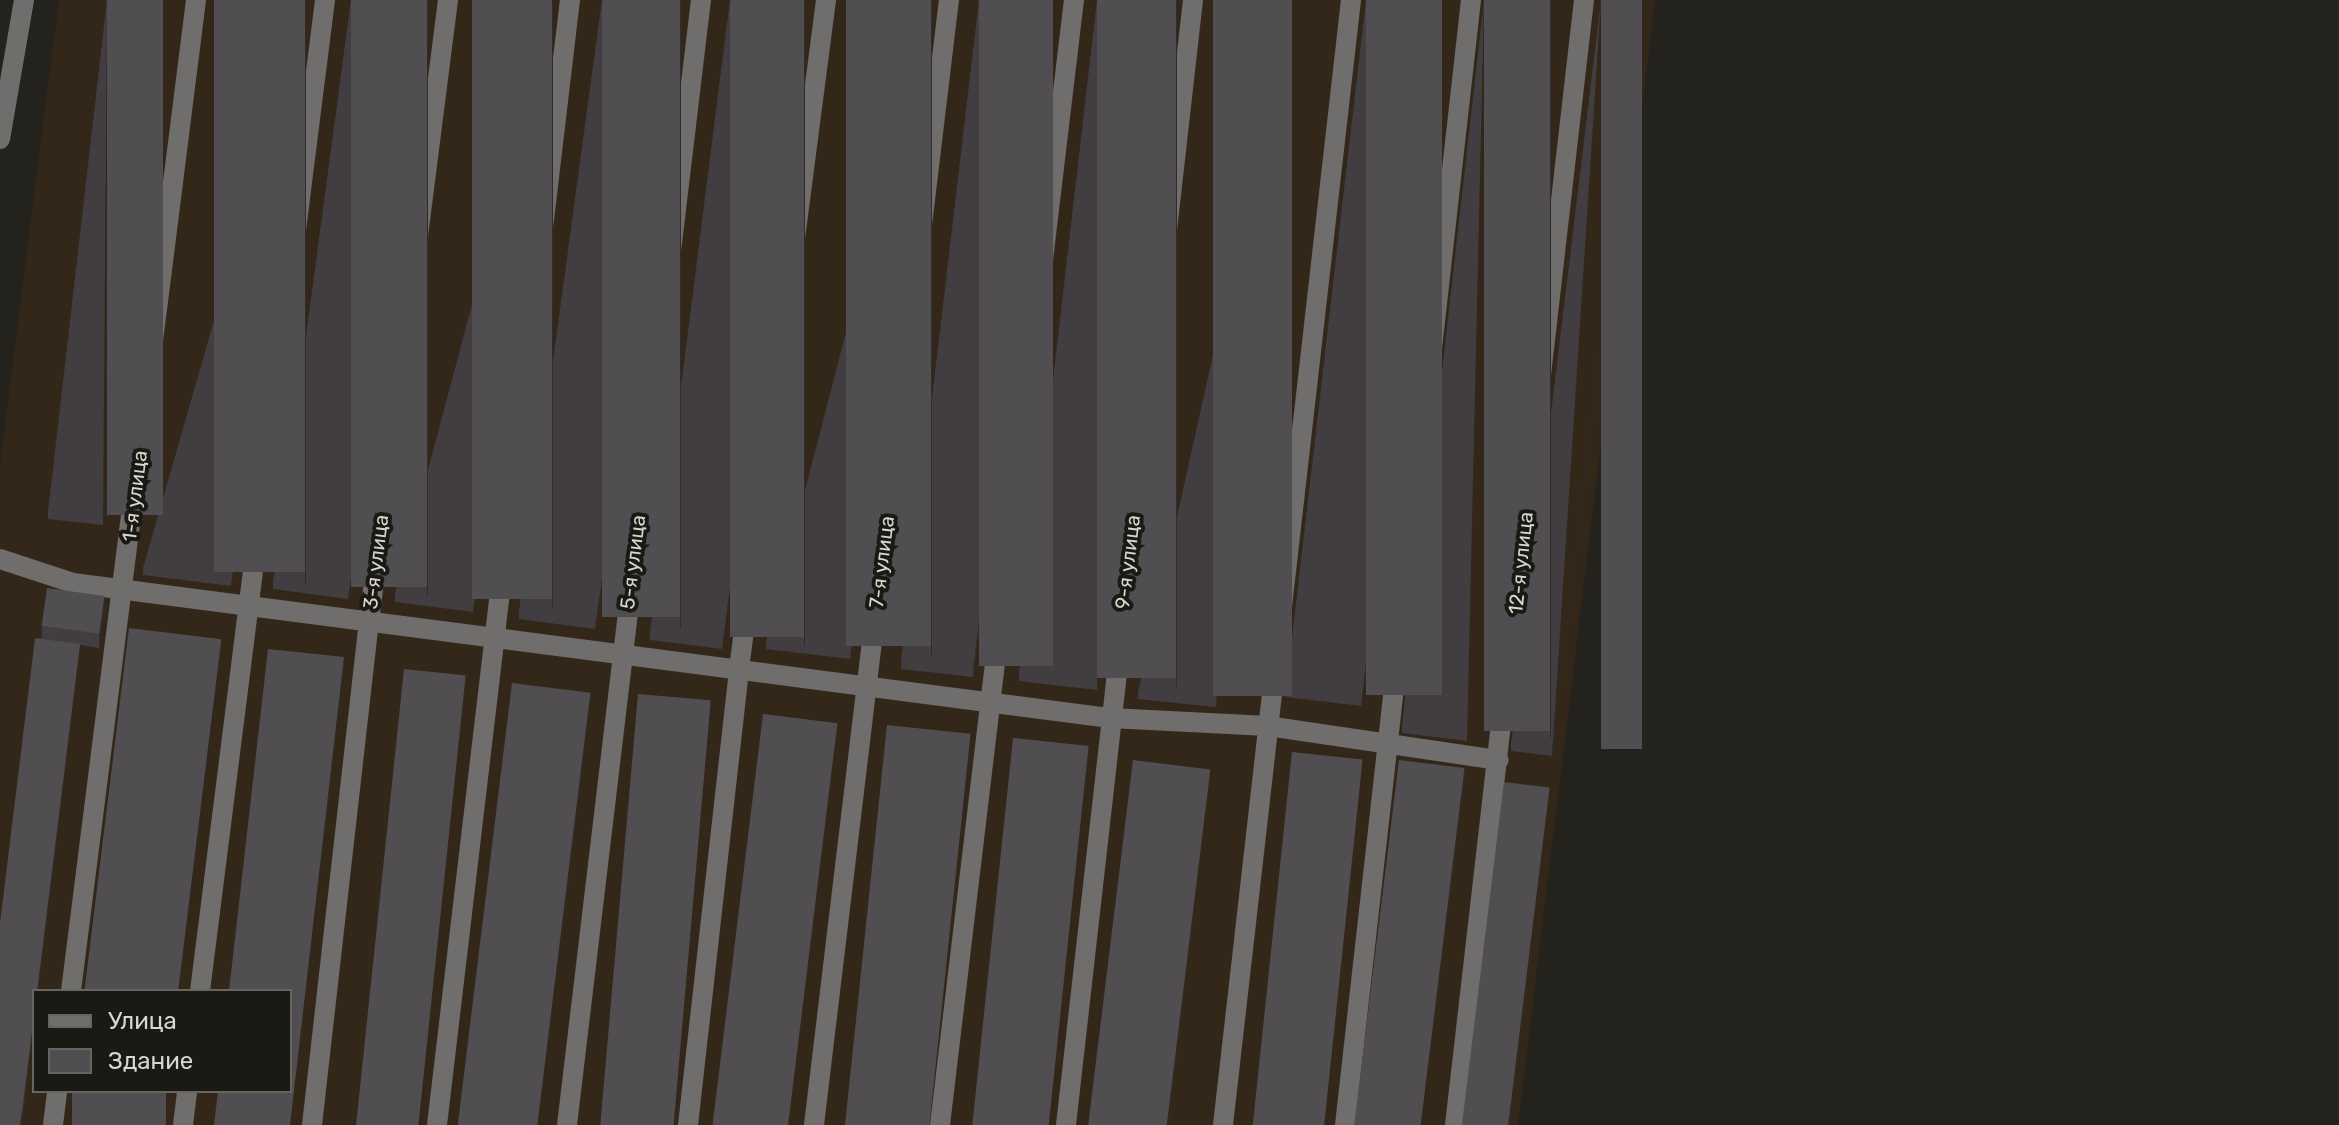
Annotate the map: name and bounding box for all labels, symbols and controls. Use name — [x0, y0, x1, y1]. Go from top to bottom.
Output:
street label: 1-я улица — [118, 449, 152, 543]
street label: 12-я улица — [1504, 511, 1538, 615]
street label: 3-я улица — [358, 513, 394, 611]
street label: 5-я улица — [615, 513, 651, 611]
street label: 9-я улица — [1110, 514, 1146, 610]
street label: 7-я улица — [864, 515, 900, 609]
legend — [32, 989, 292, 1093]
text: Улица — [108, 1007, 177, 1035]
text: Здание — [108, 1047, 193, 1075]

